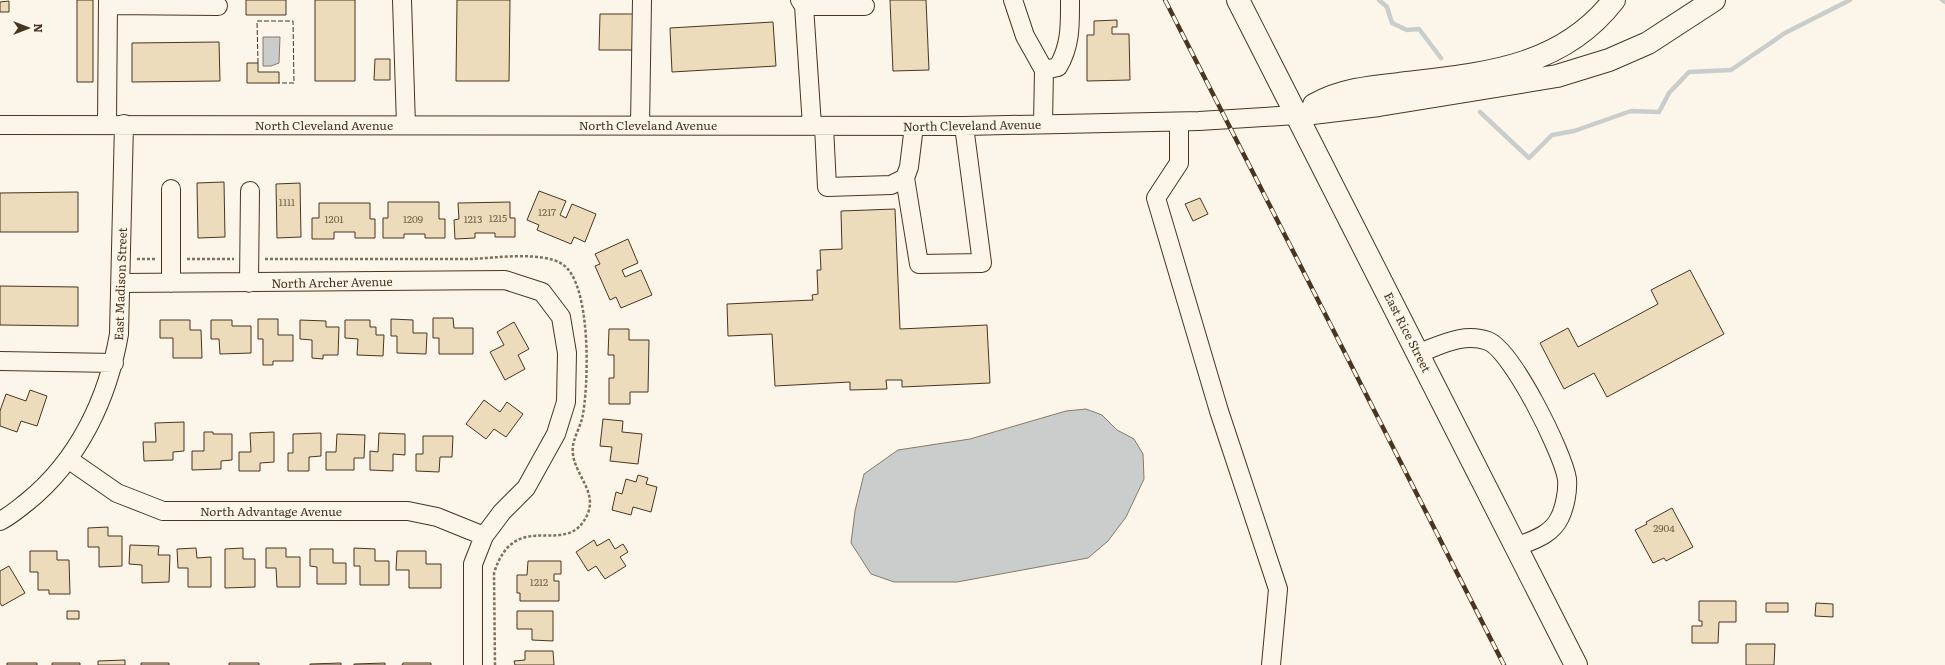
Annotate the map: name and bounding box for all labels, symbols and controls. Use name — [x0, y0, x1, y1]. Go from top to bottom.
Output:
north arrow — [8, 8, 48, 48]
text: N — [31, 23, 47, 33]
street label: North Cleveland Avenue — [903, 115, 1041, 135]
street label: North Cleveland Avenue — [255, 116, 393, 134]
street label: North Cleveland Avenue — [579, 116, 717, 134]
house number: 1111 — [279, 194, 295, 209]
house number: 1217 — [538, 204, 556, 219]
house number: 1215 — [489, 210, 507, 225]
house number: 1201 — [325, 211, 344, 226]
house number: 1209 — [403, 211, 423, 226]
house number: 1213 — [464, 211, 482, 226]
street label: East Madison Street — [109, 227, 131, 341]
street label: North Archer Avenue — [271, 272, 393, 292]
street label: East Rice Street — [1380, 289, 1436, 375]
street label: North Advantage Avenue — [200, 502, 342, 520]
house number: 2904 — [1653, 520, 1675, 535]
house number: 1212 — [530, 574, 548, 589]

